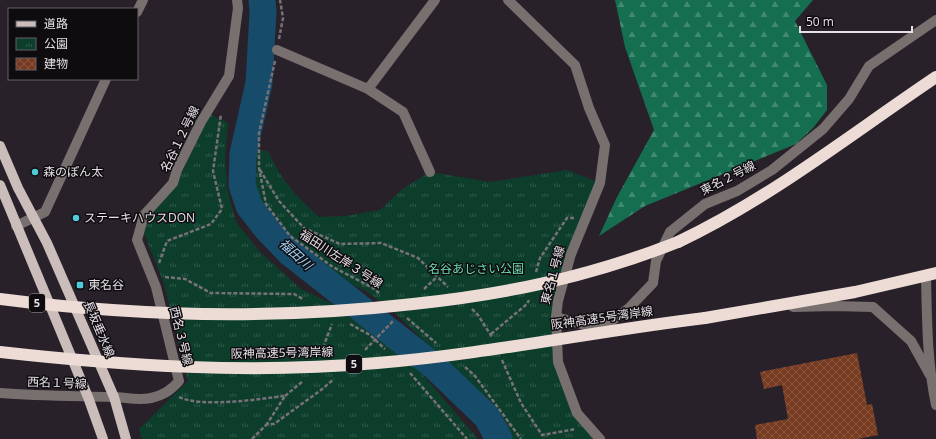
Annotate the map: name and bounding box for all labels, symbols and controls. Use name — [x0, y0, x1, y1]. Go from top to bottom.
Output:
legend — [8, 8, 138, 80]
scale bar — [800, 8, 912, 34]
text: 50 m — [806, 13, 834, 30]
text: 道路 — [44, 15, 68, 32]
text: 公園 — [44, 35, 68, 52]
text: 建物 — [44, 55, 68, 72]
street label: 名谷１２号線 — [156, 103, 203, 175]
street label: 東名２号線 — [697, 156, 758, 199]
place label: 森のぽん太 — [43, 163, 103, 180]
marker: 森のぽん太 — [30, 167, 40, 177]
place label: ステーキハウスDON — [84, 209, 195, 226]
marker: ステーキハウスDON — [71, 213, 81, 223]
street label: 福田川左岸３号線 — [296, 225, 386, 292]
water label: 福田川 — [275, 234, 318, 275]
street label: 東名１号線 — [537, 244, 568, 306]
park label: 名谷あじさい公園 — [428, 260, 524, 277]
place label: 東名谷 — [88, 276, 124, 293]
marker: 東名谷 — [75, 280, 85, 290]
road number: 5 — [29, 294, 45, 312]
street label: 長坂垂水線 — [80, 298, 119, 360]
street label: 阪神高速5号湾岸線 — [550, 302, 654, 333]
street label: 西名３号線 — [166, 305, 197, 367]
street label: 阪神高速5号湾岸線 — [230, 343, 334, 362]
road number: 5 — [346, 355, 362, 373]
street label: 西名１号線 — [27, 373, 87, 392]

